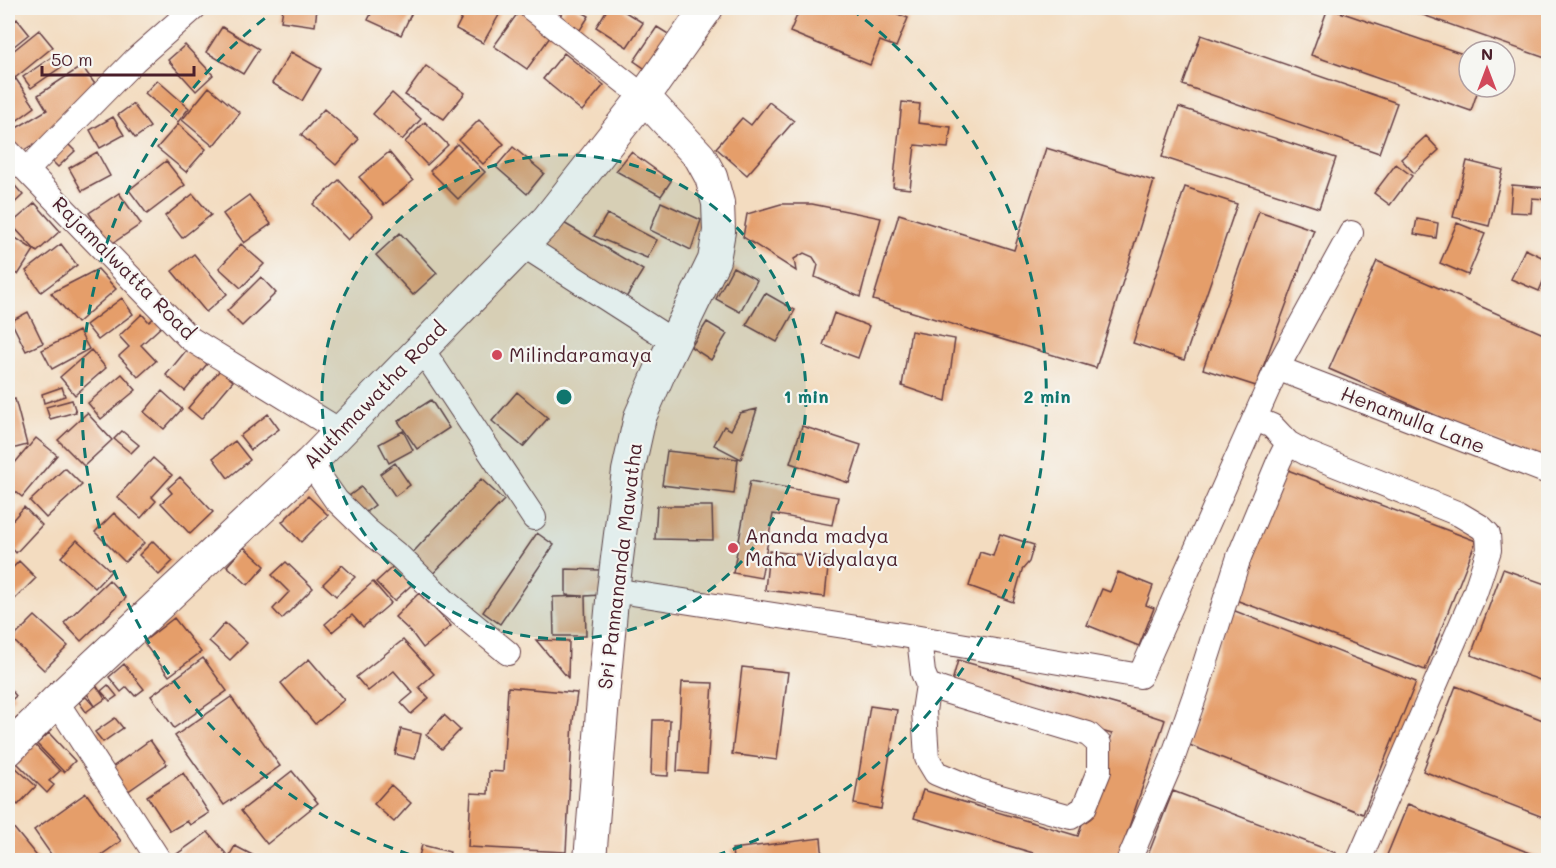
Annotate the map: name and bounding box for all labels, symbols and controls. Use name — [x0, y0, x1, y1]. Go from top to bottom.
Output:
scale bar — [42, 39, 194, 77]
north arrow — [1457, 39, 1517, 99]
text: N — [1481, 43, 1493, 64]
text: 50 m — [51, 47, 93, 71]
street label: Rajamalwatta Road — [48, 190, 202, 344]
street label: Aluthmawatha Road — [297, 315, 451, 473]
place label: Milindaramaya — [509, 341, 652, 367]
marker: Milindaramaya — [490, 348, 504, 362]
street label: Henamulla Lane — [1338, 380, 1489, 459]
text: 1 min — [783, 384, 829, 408]
text: 2 min — [1023, 384, 1071, 408]
centre of rings — [554, 387, 574, 407]
street label: Sri Pannananda Mawatha — [591, 441, 647, 691]
place label: Ananda madya Maha Vidyalaya — [745, 522, 898, 571]
marker: Ananda madya Maha Vidyalaya — [726, 541, 740, 555]

